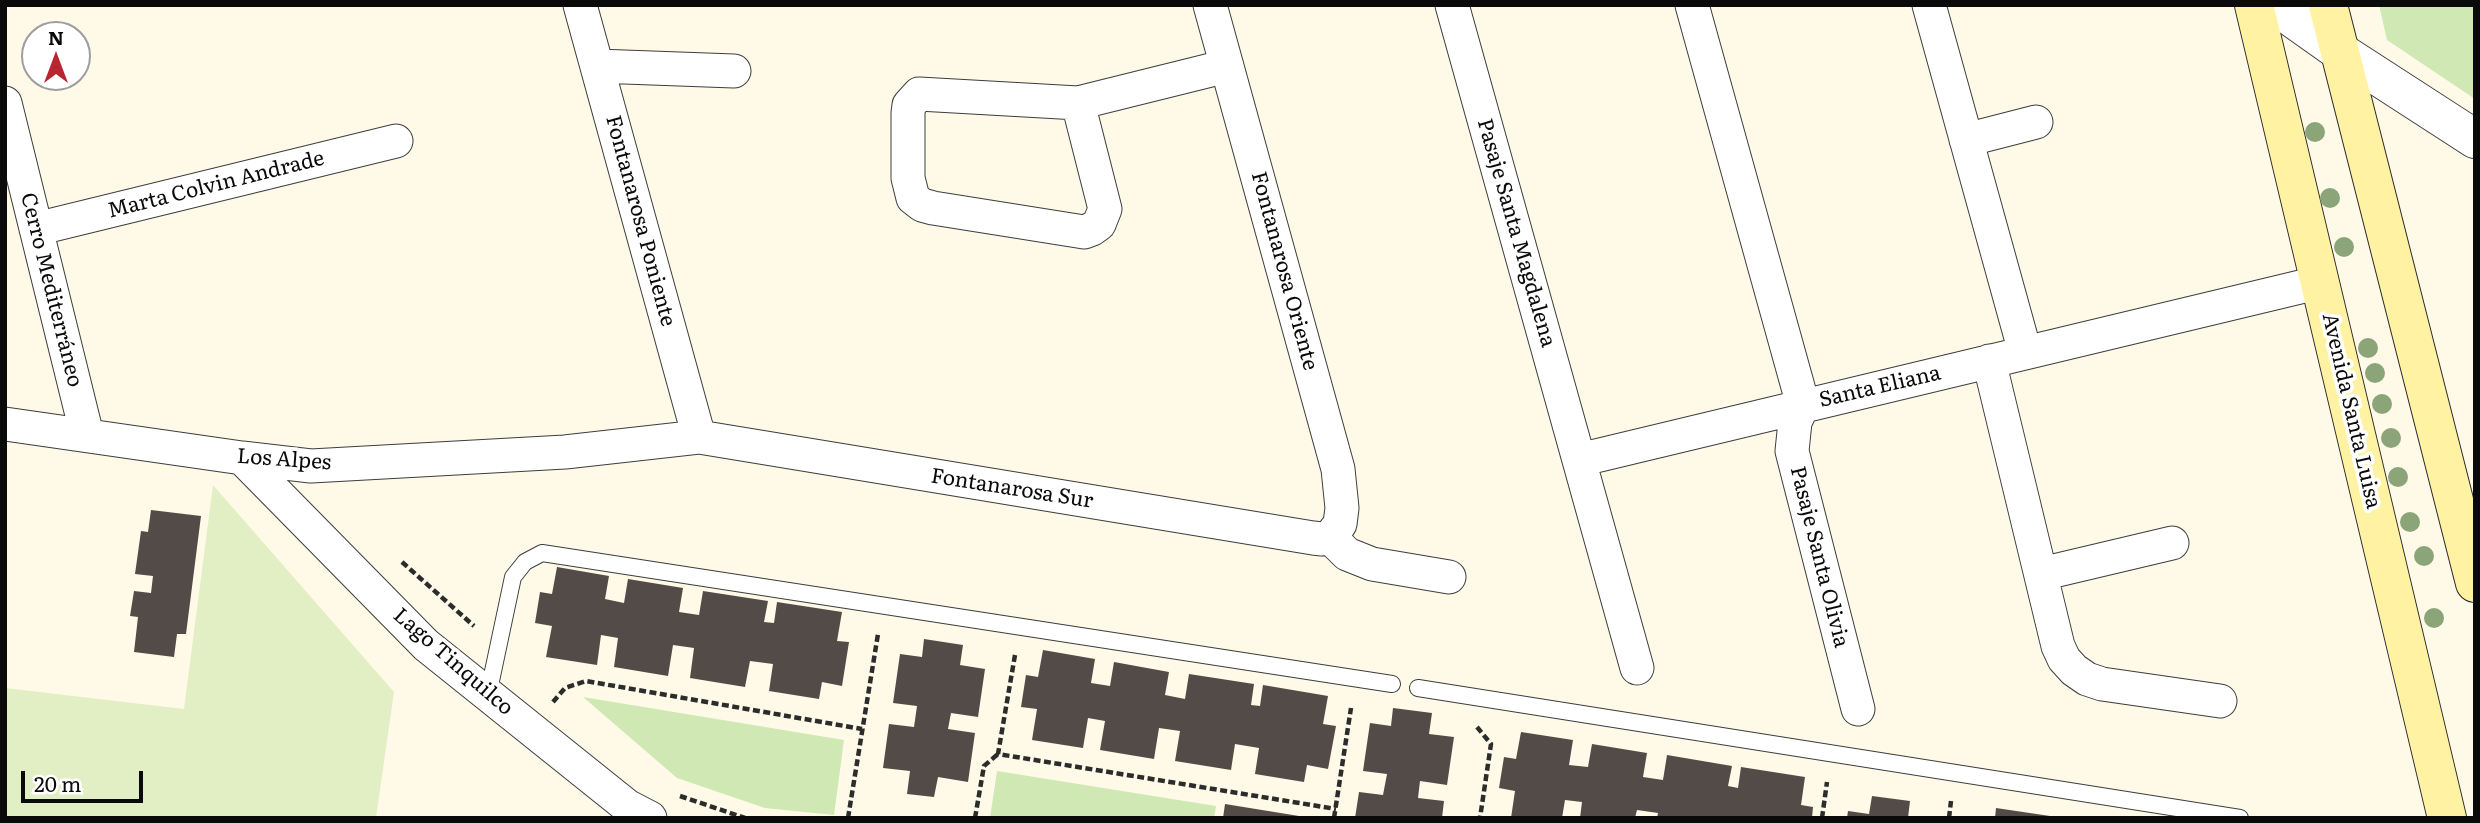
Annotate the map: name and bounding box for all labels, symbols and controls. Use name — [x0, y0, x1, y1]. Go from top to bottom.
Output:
north arrow — [21, 21, 91, 91]
text: N — [48, 23, 64, 51]
street label: Fontanarosa Poniente — [600, 113, 680, 329]
street label: Pasaje Santa Magdalena — [1471, 116, 1561, 350]
street label: Marta Colvin Andrade — [105, 146, 327, 224]
street label: Fontanarosa Oriente — [1245, 169, 1323, 373]
street label: Cerro Mediterráneo — [15, 190, 87, 390]
street label: Avenida Santa Luisa — [2316, 311, 2386, 511]
street label: Santa Eliana — [1817, 361, 1943, 413]
street label: Los Alpes — [236, 444, 332, 476]
street label: Fontanarosa Sur — [929, 464, 1095, 514]
street label: Pasaje Santa Olivia — [1784, 464, 1854, 650]
street label: Lago Tinquilco — [388, 603, 518, 721]
scale bar — [24, 756, 147, 800]
text: 20 m — [34, 767, 81, 798]

